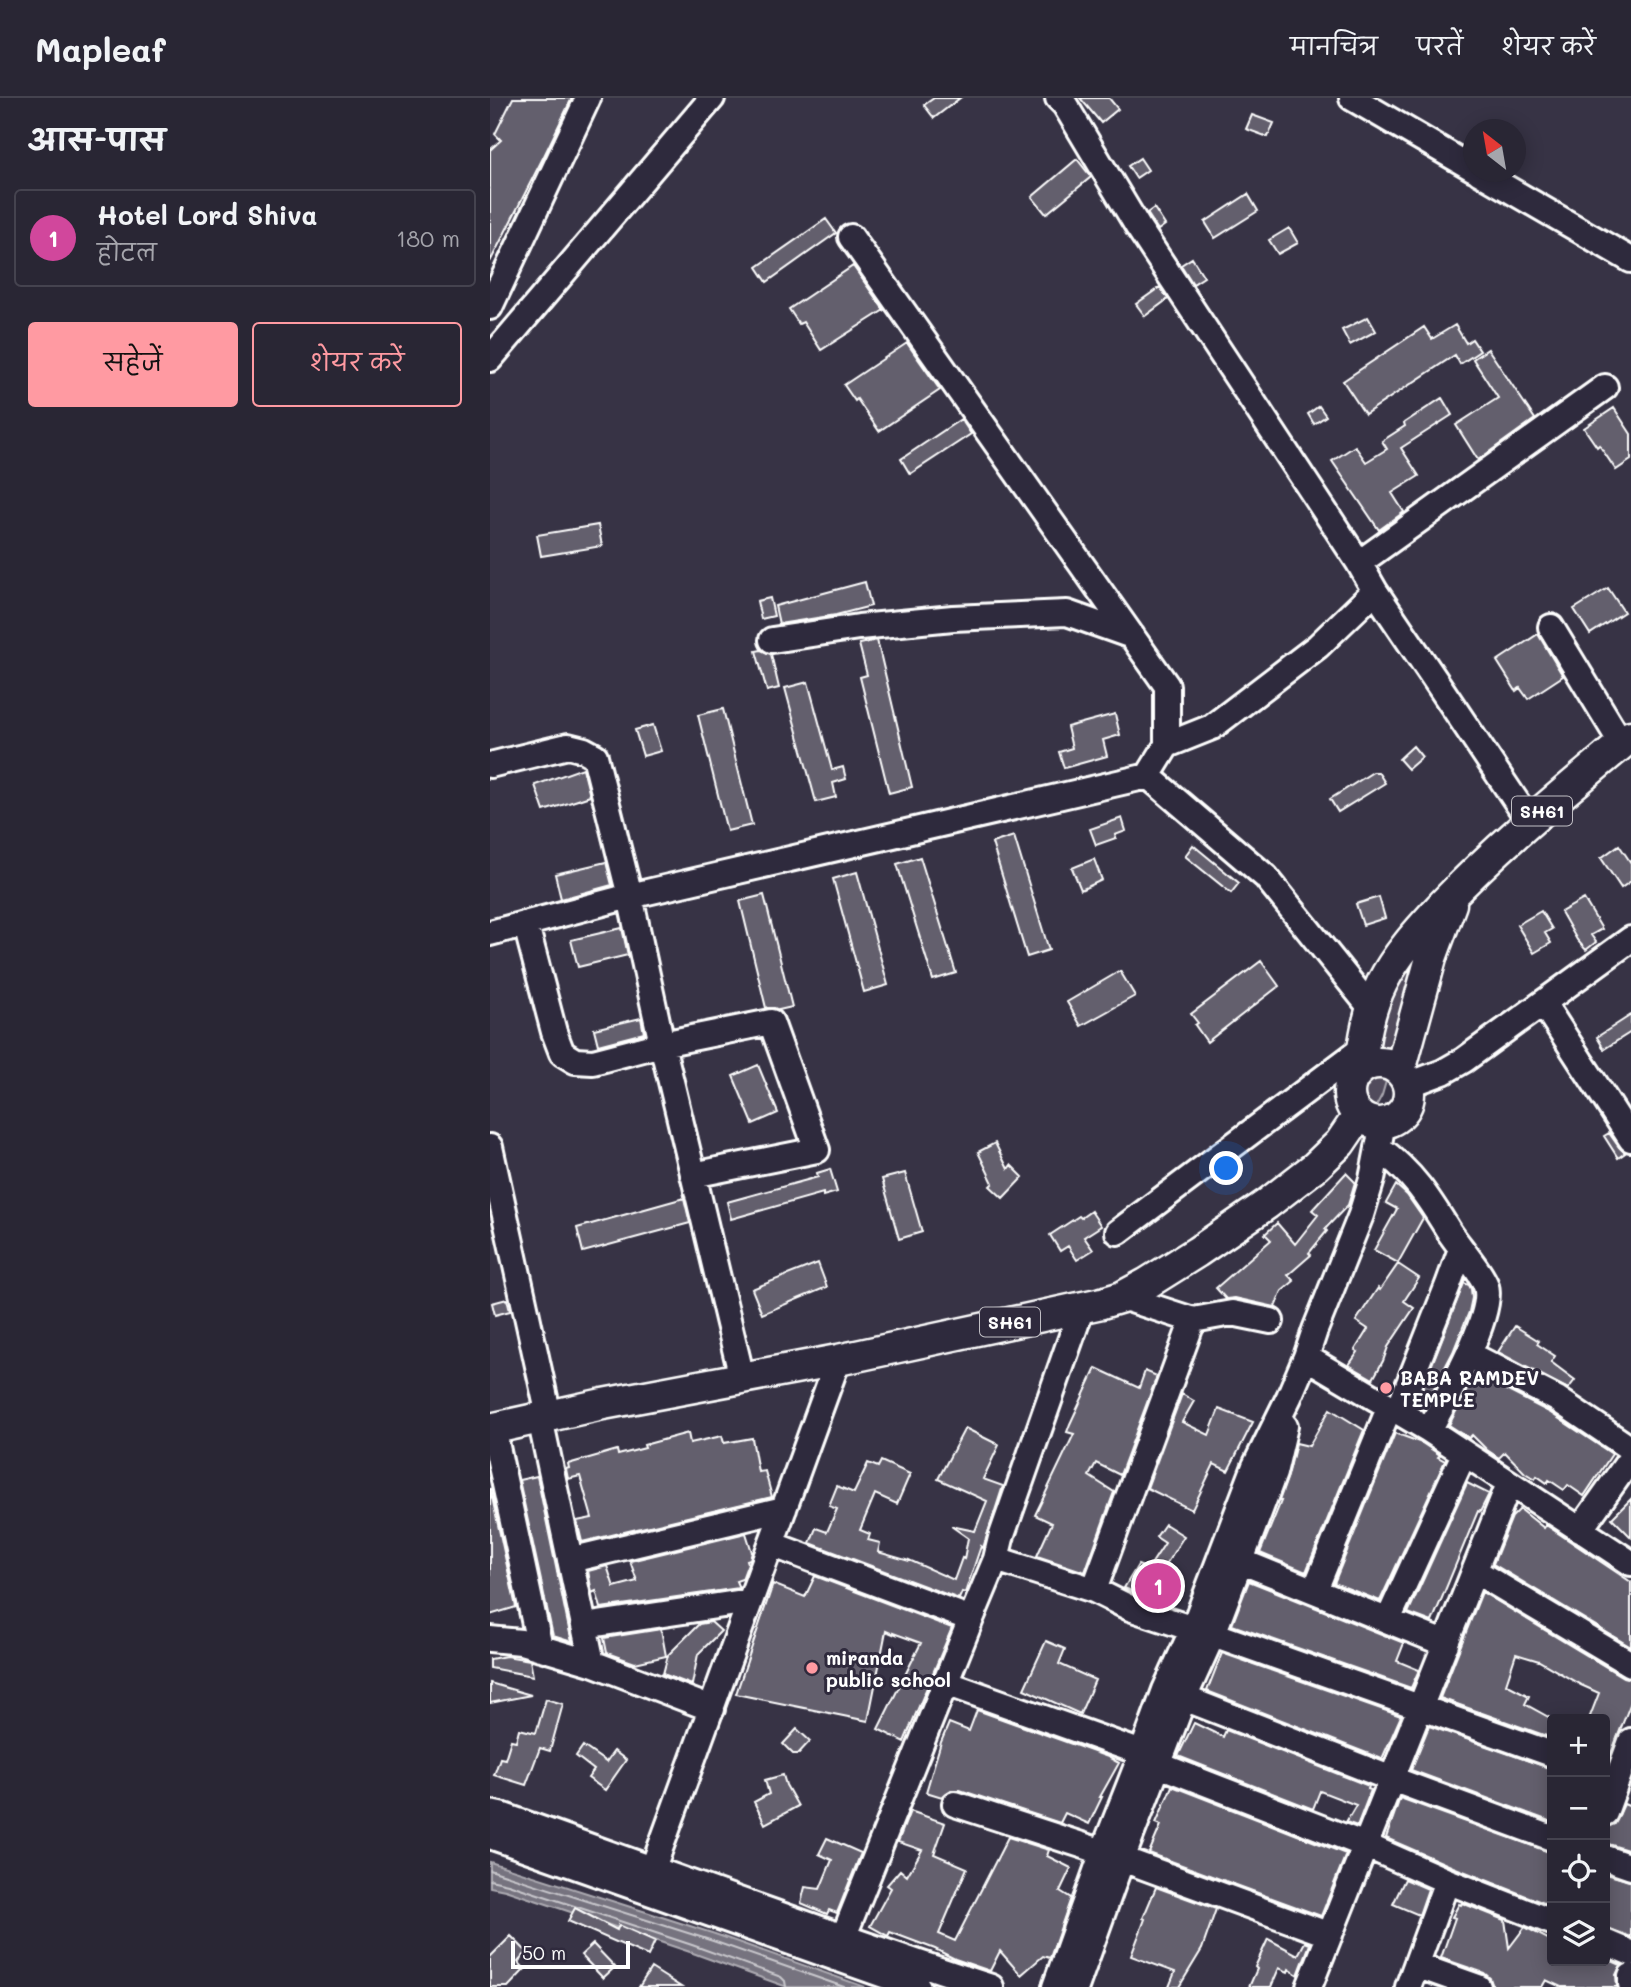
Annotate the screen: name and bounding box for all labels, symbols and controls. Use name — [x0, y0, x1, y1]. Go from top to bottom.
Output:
text: Mapleaf — [35, 27, 166, 70]
text: मानचित्र — [1290, 30, 1378, 61]
text: परतें — [1416, 30, 1463, 61]
text: शेयर करें — [1501, 30, 1596, 61]
text: आस-पास — [28, 119, 166, 159]
north arrow — [1463, 119, 1526, 182]
text: Hotel Lord Shiva — [97, 198, 318, 232]
text: 1 — [48, 223, 58, 253]
text: 180 m — [396, 223, 460, 253]
text: होटल — [97, 237, 157, 267]
button: सहेजें — [28, 322, 238, 407]
button: शेयर करें — [252, 322, 462, 407]
road number: SH61 — [1512, 796, 1572, 826]
your location — [1209, 1151, 1243, 1185]
road number: SH61 — [980, 1308, 1040, 1336]
place label: BABA RAMDEV TEMPLE — [1400, 1365, 1539, 1412]
marker: BABA RAMDEV TEMPLE — [1378, 1380, 1394, 1396]
pin: 1 — [1135, 1560, 1181, 1612]
place label: miranda public school — [826, 1645, 951, 1692]
marker: miranda public school — [804, 1660, 820, 1676]
map controls — [1547, 1714, 1610, 1966]
button: + — [1547, 1714, 1610, 1777]
button: − — [1547, 1777, 1610, 1840]
button: locate — [1547, 1840, 1610, 1903]
button: layers — [1547, 1903, 1610, 1966]
scale bar — [511, 1938, 630, 1970]
text: 50 m — [522, 1940, 566, 1965]

